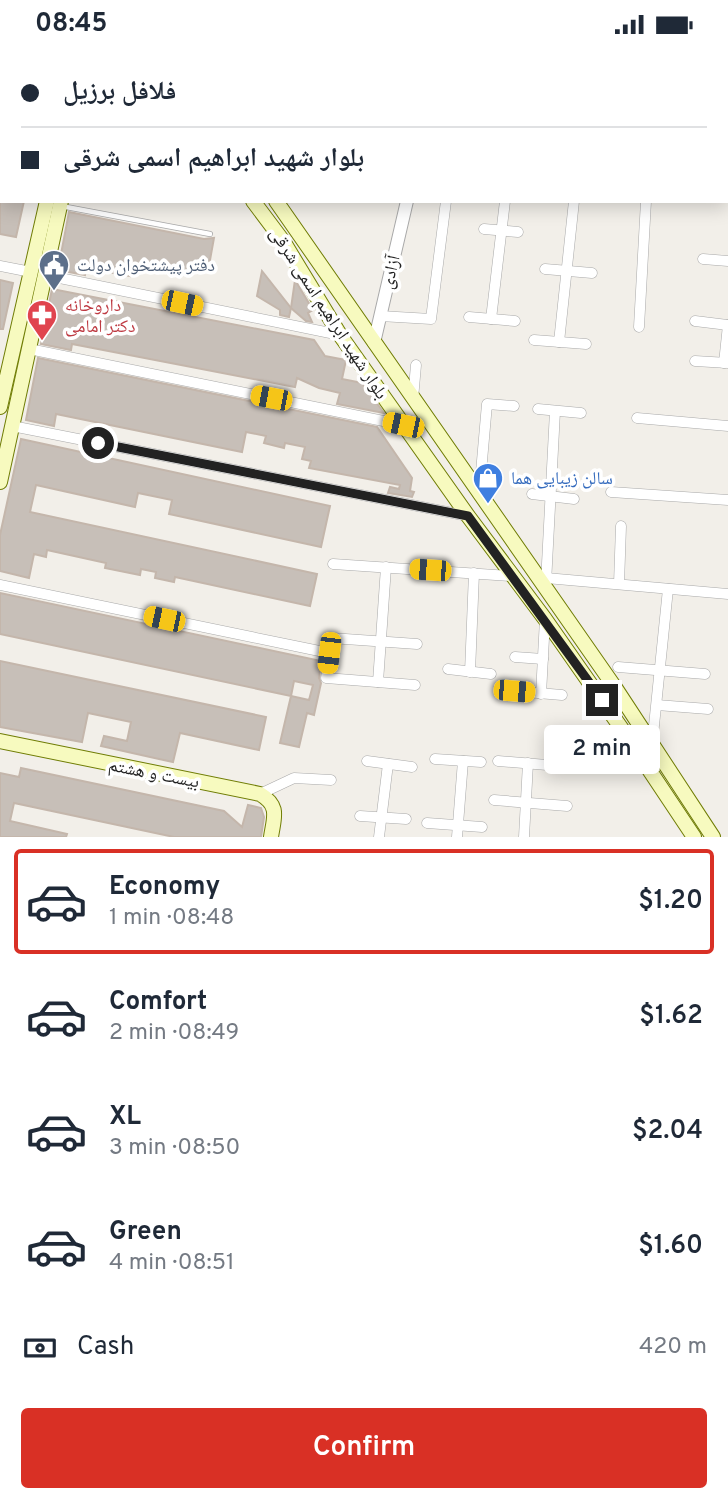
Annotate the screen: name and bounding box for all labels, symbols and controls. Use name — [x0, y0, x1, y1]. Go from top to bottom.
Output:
text: 08:45 — [35, 8, 107, 41]
text: فلافل برزیل — [63, 76, 176, 109]
text: بلوار شهید ابراهیم اسمی شرقی — [63, 143, 364, 176]
street label: بلوار شهید ابراهیم اسمی شرقی — [263, 223, 392, 404]
public building icon: دفتر پیشتخوان دولت — [37, 248, 71, 292]
street label: آزادی — [376, 253, 407, 292]
place label: دفتر پیشتخوان دولت — [77, 255, 215, 278]
car — [160, 288, 205, 318]
place label: داروخانه دکتر امامی — [65, 295, 136, 339]
pharmacy icon: داروخانه دکتر امامی — [25, 298, 59, 342]
car — [249, 384, 294, 412]
car — [381, 410, 426, 440]
route start — [82, 427, 114, 459]
shop icon: سالن زیبایی هما — [471, 461, 505, 505]
place label: سالن زیبایی هما — [511, 468, 613, 491]
car — [409, 558, 452, 582]
car — [142, 604, 187, 634]
car — [317, 631, 342, 675]
car — [493, 679, 536, 703]
route end — [586, 684, 618, 716]
callout: 2 min — [544, 725, 660, 773]
text: 2 min — [572, 735, 632, 764]
street label: بیست و هشتم — [106, 754, 201, 795]
icon: car — [25, 870, 88, 933]
text: Economy — [109, 871, 220, 904]
text: $1.20 — [638, 885, 703, 918]
text: 1 min · 08:48 — [109, 904, 234, 933]
icon: car — [25, 985, 88, 1048]
text: Comfort — [109, 986, 207, 1019]
text: $1.62 — [639, 1000, 703, 1033]
text: 2 min · 08:49 — [109, 1019, 239, 1048]
icon: car — [25, 1100, 88, 1163]
text: XL — [109, 1101, 141, 1134]
text: $2.04 — [632, 1115, 703, 1148]
text: 3 min · 08:50 — [109, 1134, 240, 1163]
icon: car — [25, 1215, 88, 1278]
text: Green — [109, 1216, 182, 1249]
text: $1.60 — [638, 1230, 703, 1263]
text: 4 min · 08:51 — [109, 1249, 235, 1278]
icon: cash — [21, 1329, 59, 1367]
text: Cash — [77, 1331, 134, 1364]
text: 420 m — [639, 1333, 707, 1362]
button: Confirm — [21, 1408, 707, 1488]

